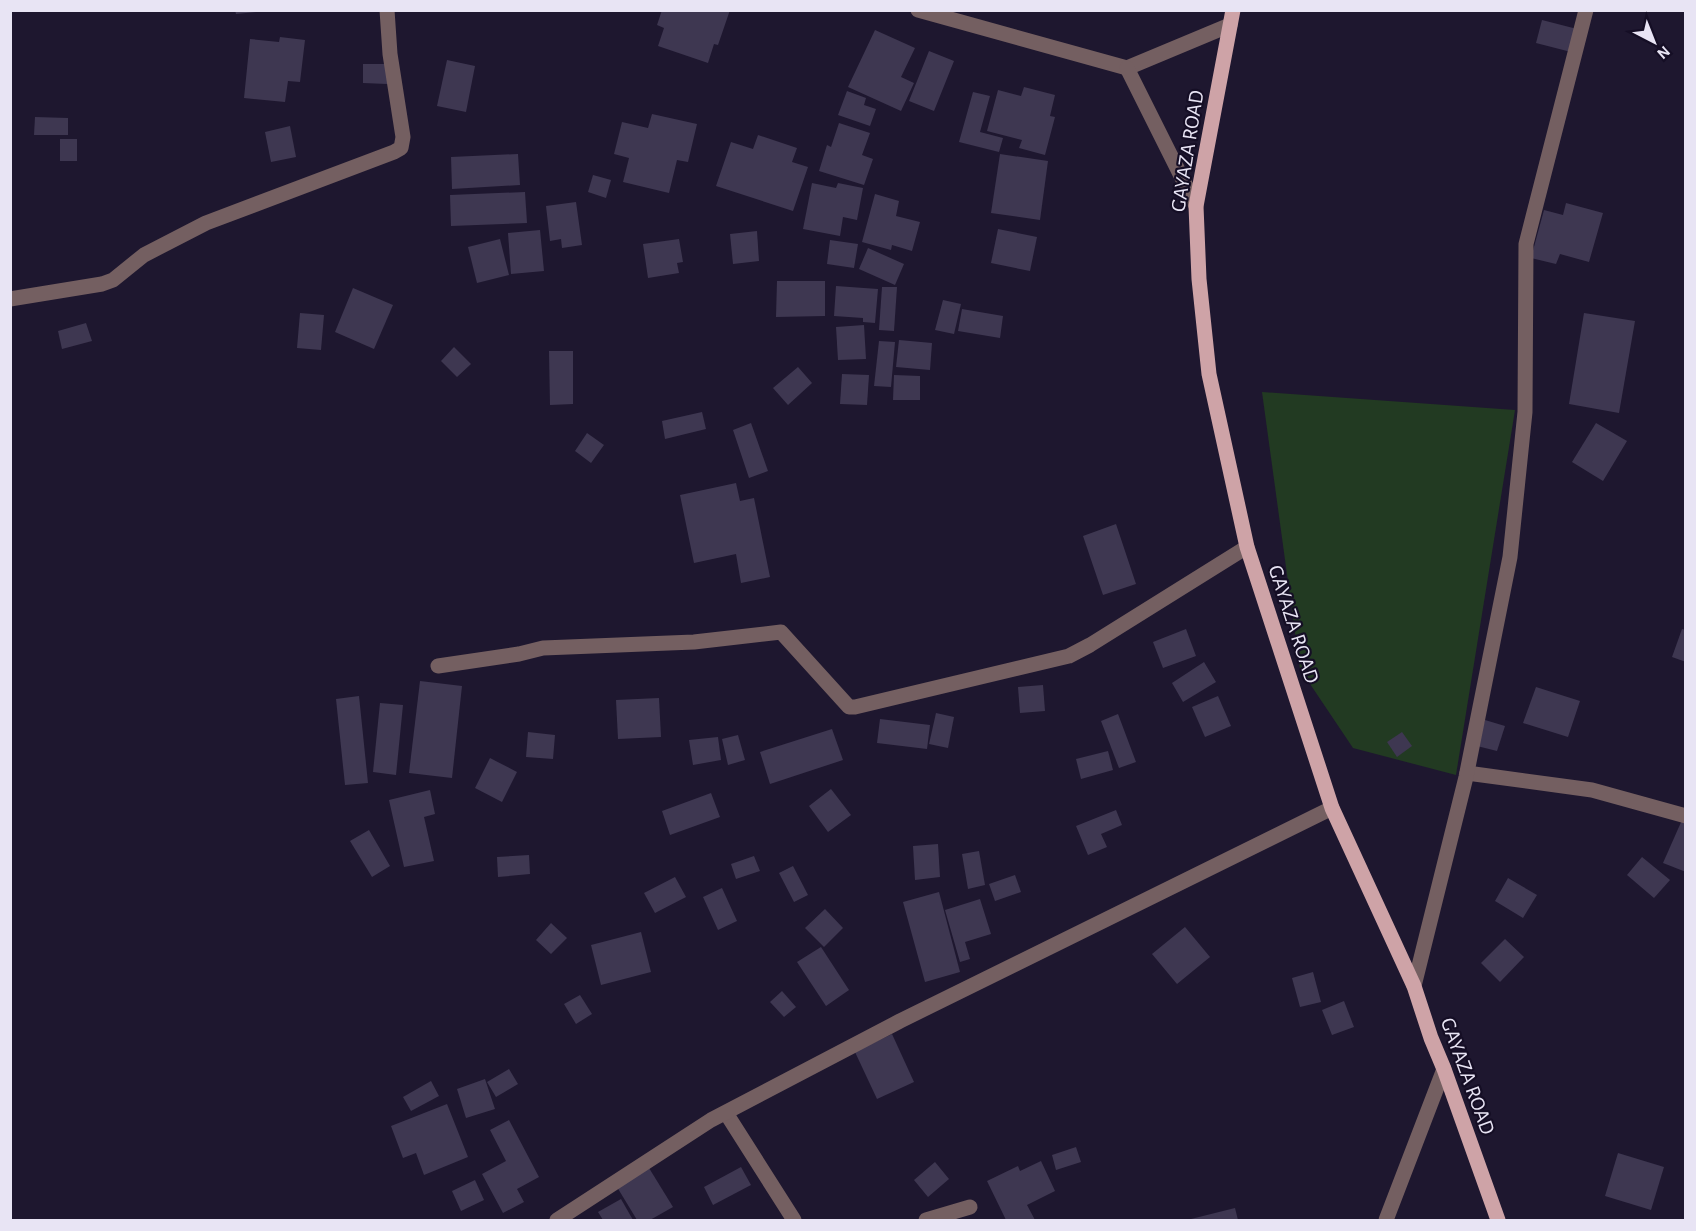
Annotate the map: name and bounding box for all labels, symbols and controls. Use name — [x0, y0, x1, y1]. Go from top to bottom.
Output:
north arrow — [1624, 12, 1684, 72]
text: N — [1654, 43, 1673, 62]
street label: GAYAZA ROAD — [1168, 89, 1207, 213]
street label: GAYAZA ROAD — [1265, 562, 1322, 686]
street label: GAYAZA ROAD — [1437, 1015, 1498, 1137]

